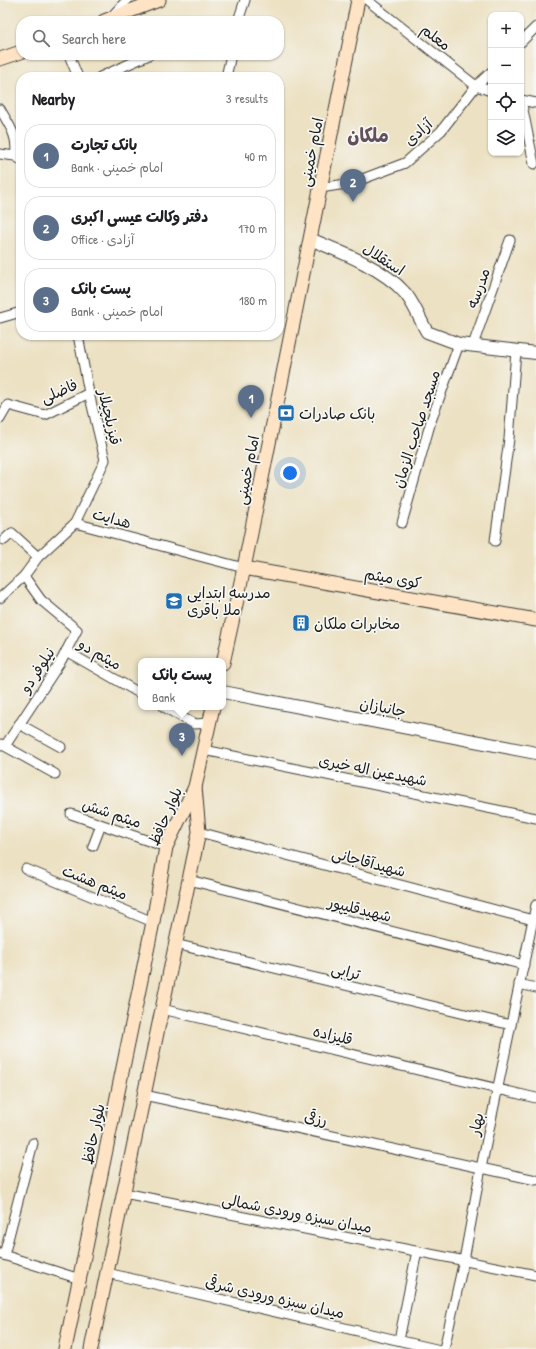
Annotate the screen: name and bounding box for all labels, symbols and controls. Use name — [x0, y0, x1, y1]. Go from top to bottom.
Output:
map controls — [488, 12, 524, 156]
button: + — [488, 12, 524, 48]
search box — [16, 16, 284, 60]
street label: معلم — [415, 19, 455, 57]
icon: search — [30, 27, 52, 49]
text: Search here — [62, 28, 126, 49]
button: − — [488, 48, 524, 84]
button: locate — [488, 84, 524, 120]
text: Nearby — [32, 87, 75, 110]
text: 3 results — [226, 89, 268, 107]
street label: آزادی — [399, 113, 438, 150]
street label: امام خمینی — [294, 116, 329, 189]
button: layers — [488, 120, 524, 156]
district label: ملکان — [347, 122, 389, 148]
text: بانک تجارت — [71, 134, 137, 155]
text: 1 — [44, 147, 48, 165]
text: 40 m — [244, 147, 267, 165]
text: Bank · امام خمینی — [71, 158, 163, 176]
pin: 2 — [340, 169, 366, 202]
text: دفتر وکالت عیسی اکبری — [71, 206, 208, 227]
text: 2 — [43, 219, 49, 237]
text: 170 m — [238, 219, 267, 237]
text: Office · آزادی — [71, 230, 134, 248]
street label: استقلال — [359, 238, 409, 280]
street label: مدرسه — [461, 265, 495, 311]
text: پست بانک — [71, 278, 131, 299]
text: 3 — [43, 291, 49, 309]
text: 180 m — [239, 291, 267, 309]
text: Bank · امام خمینی — [71, 302, 163, 320]
street label: مسجد صاحب الزمان — [387, 367, 445, 491]
street label: فاضلی — [37, 374, 81, 408]
pin: 1 — [238, 385, 264, 418]
street label: قیزیلچیلار — [93, 386, 127, 447]
bank icon: بانک صادرات — [276, 403, 296, 423]
place label: بانک صادرات — [299, 403, 375, 424]
street label: امام خمینی — [230, 434, 265, 507]
your location — [280, 463, 300, 483]
street label: هدایت — [90, 503, 134, 533]
street label: کوی میثم — [363, 563, 423, 595]
place label: مدرسه ابتدایی ملا باقری — [187, 582, 271, 620]
school or university icon: مدرسه ابتدایی ملا باقری — [164, 591, 184, 611]
building icon: مخابرات ملکان — [291, 613, 311, 633]
place label: مخابرات ملکان — [314, 613, 400, 634]
street label: میثم دو — [73, 633, 126, 677]
street label: نیلوفر دو — [14, 643, 59, 698]
popup — [138, 658, 226, 710]
text: پست بانک — [152, 664, 212, 685]
text: Bank — [152, 688, 175, 706]
street label: جانبازان — [358, 692, 408, 722]
pin: 3 — [169, 723, 195, 756]
street label: شهیدعین اله خیری — [317, 749, 429, 791]
street label: بلوار حافظ — [143, 784, 187, 848]
street label: میثم شش — [79, 793, 145, 835]
street label: شهیدآقاجانی — [330, 842, 408, 882]
street label: میثم هشت — [58, 859, 131, 906]
street label: شهیدقلیپور — [325, 891, 394, 927]
street label: ترابی — [329, 957, 363, 985]
street label: قلیزاده — [311, 1020, 355, 1050]
street label: بلوار حافظ — [76, 1102, 110, 1166]
street label: رزقی — [303, 1105, 329, 1131]
street label: بهار — [463, 1111, 489, 1138]
street label: میدان سبزه ورودی شمالی — [220, 1188, 374, 1238]
street label: میدان سبزه ورودی شرقی — [203, 1271, 347, 1323]

